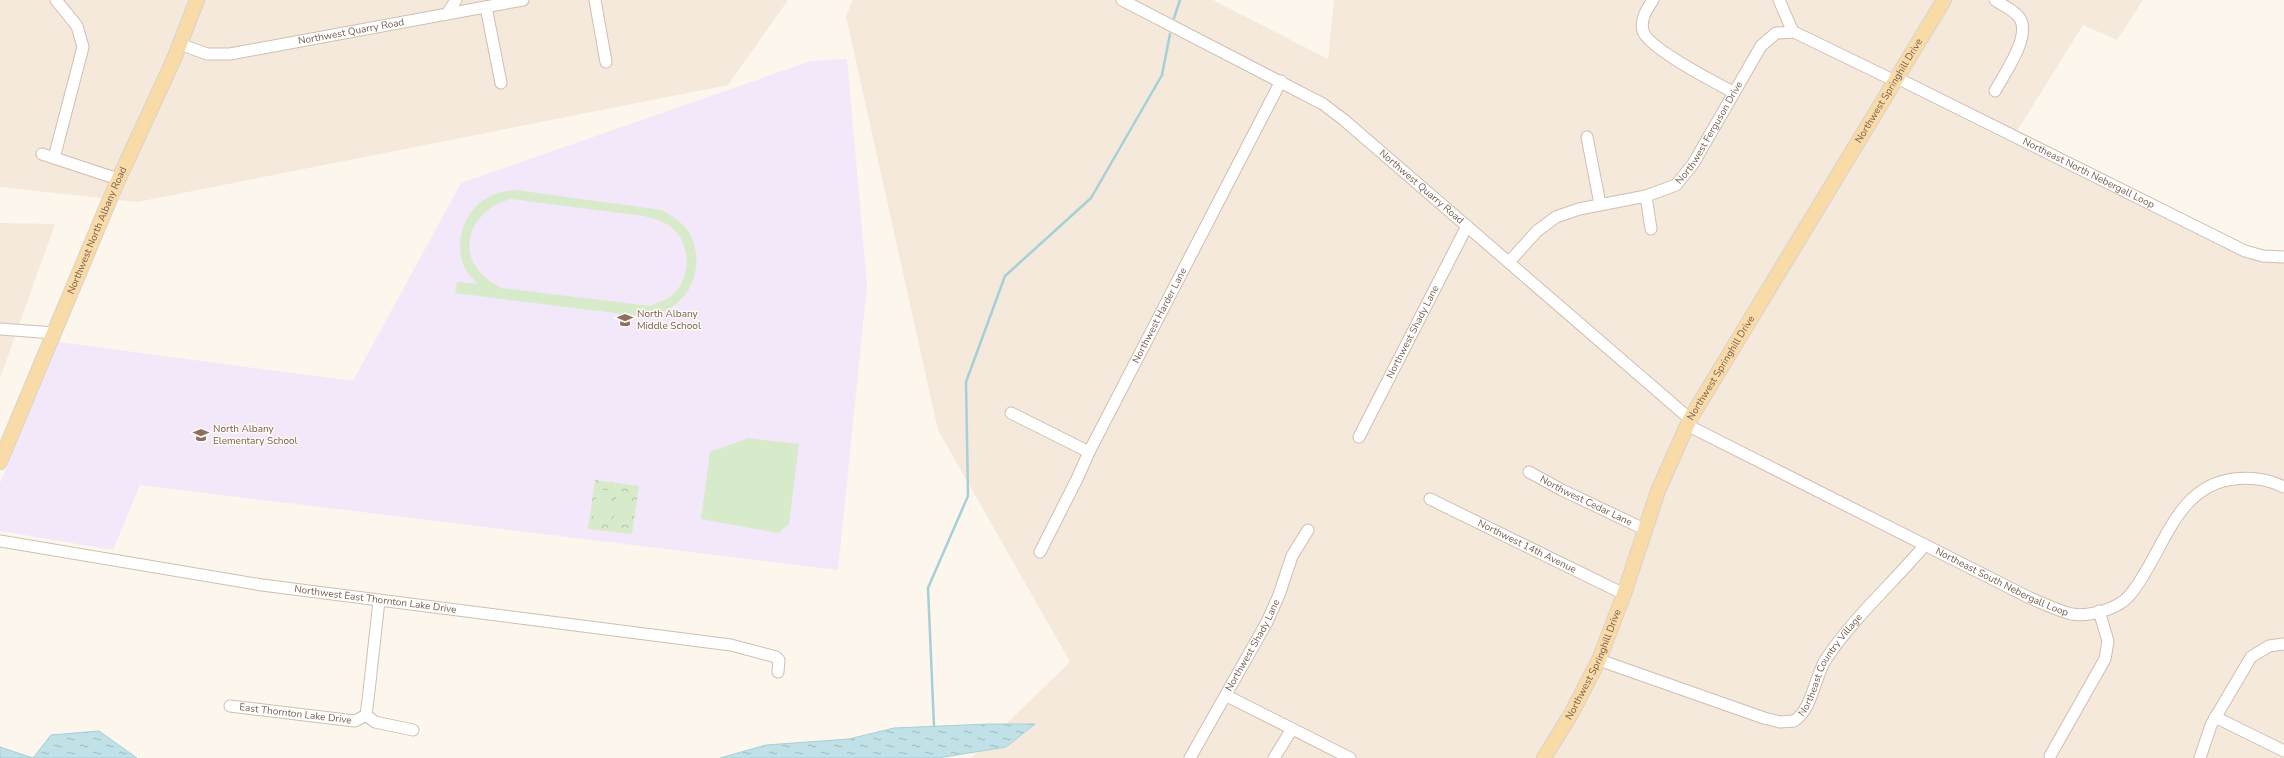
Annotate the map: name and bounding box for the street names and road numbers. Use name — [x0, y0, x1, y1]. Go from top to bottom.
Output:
street label: Northwest Quarry Road — [297, 15, 405, 48]
street label: Northwest Springhill Drive — [1852, 36, 1926, 146]
street label: Northwest Ferguson Drive — [1672, 79, 1746, 187]
street label: Northeast North Nebergall Loop — [2020, 135, 2157, 212]
street label: Northwest Quarry Road — [1376, 146, 1467, 227]
street label: Northwest North Albany Road — [64, 164, 130, 296]
street label: Northwest Harder Lane — [1129, 265, 1190, 366]
street label: Northwest Shady Lane — [1383, 283, 1442, 381]
street label: Northwest Springhill Drive — [1684, 313, 1758, 423]
street label: Northwest Cedar Lane — [1537, 472, 1635, 529]
street label: Northwest 14th Avenue — [1475, 516, 1579, 577]
street label: Northeast South Nebergall Loop — [1933, 544, 2070, 620]
street label: Northwest East Thornton Lake Drive — [293, 582, 457, 617]
street label: Northwest Shady Lane — [1222, 597, 1283, 694]
street label: Northwest Springhill Drive — [1562, 607, 1625, 723]
street label: Northeast Country Village — [1795, 611, 1866, 719]
street label: East Thornton Lake Drive — [239, 700, 352, 728]

